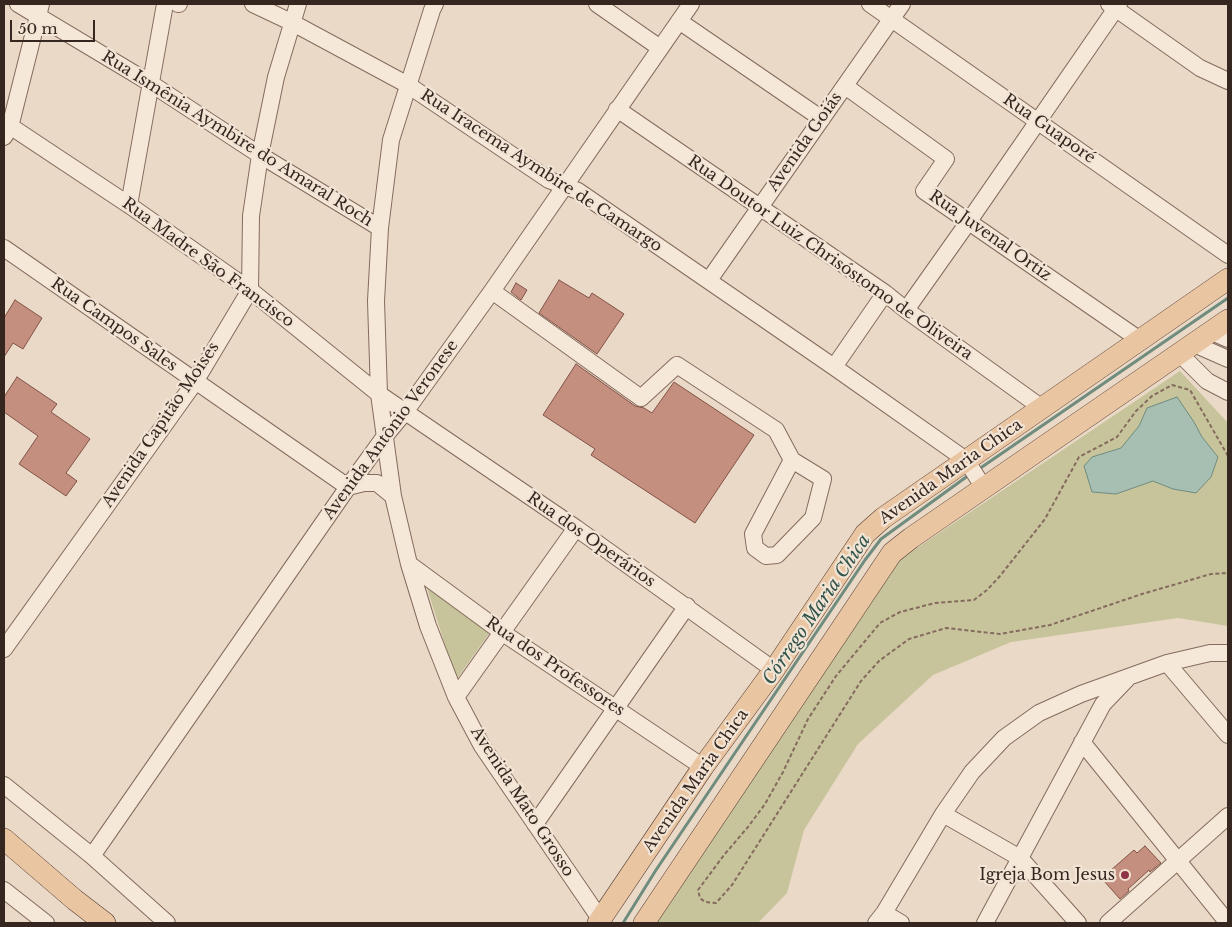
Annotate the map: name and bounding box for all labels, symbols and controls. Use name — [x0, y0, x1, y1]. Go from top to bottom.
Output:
scale bar — [12, 10, 98, 42]
text: 50 m — [18, 19, 58, 38]
street label: Rua Ismênia Aymbire do Amaral Roch — [98, 47, 376, 231]
street label: Rua Iracema Aymbire de Camargo — [417, 86, 665, 256]
street label: Avenida Goiás — [764, 89, 846, 195]
street label: Rua Guaporé — [999, 90, 1099, 168]
street label: Rua Doutor Luiz Chrisóstomo de Oliveira — [684, 152, 976, 364]
street label: Rua Juvenal Ortiz — [925, 187, 1055, 285]
street label: Rua Madre São Francisco — [118, 194, 298, 332]
street label: Rua Campos Sales — [47, 274, 181, 376]
street label: Avenida Antônio Veronese — [319, 337, 463, 523]
street label: Avenida Capitão Moisés — [98, 339, 224, 511]
street label: Avenida Maria Chica — [876, 415, 1026, 529]
street label: Rua dos Operários — [523, 488, 659, 592]
water label: Córrego Maria Chica — [759, 531, 875, 689]
street label: Rua dos Professores — [482, 613, 628, 721]
street label: Avenida Maria Chica — [639, 706, 753, 856]
street label: Avenida Mato Grosso — [466, 723, 578, 881]
place label: Igreja Bom Jesus — [979, 865, 1115, 885]
marker: Igreja Bom Jesus — [1119, 869, 1131, 881]

